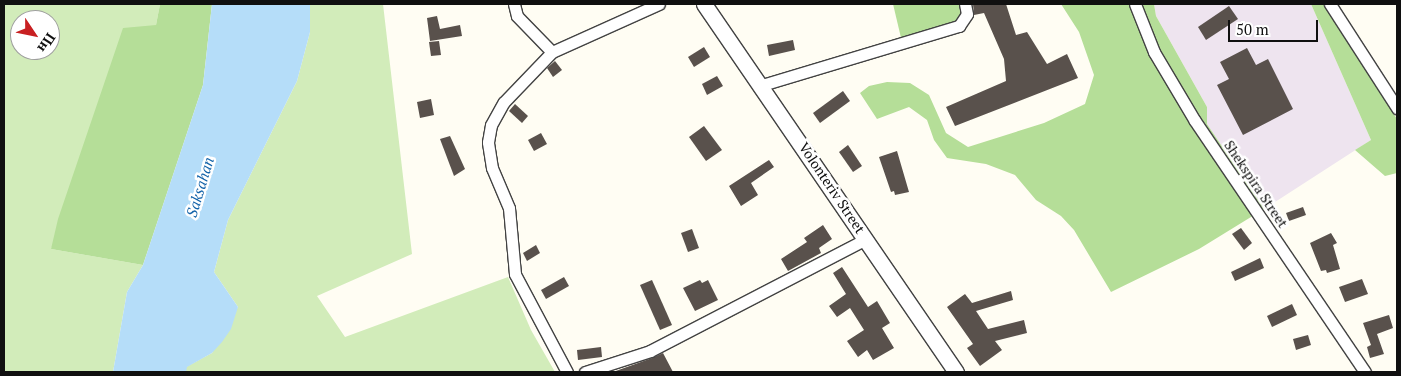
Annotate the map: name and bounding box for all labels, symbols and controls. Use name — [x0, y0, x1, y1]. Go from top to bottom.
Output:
north arrow — [10, 10, 60, 60]
scale bar — [1231, 10, 1321, 42]
text: 50 m — [1236, 19, 1269, 39]
text: Пн — [34, 30, 60, 57]
street label: Shekspira Street — [1221, 137, 1291, 231]
street label: Volonteriv Street — [795, 139, 869, 237]
water label: Saksahan — [182, 155, 218, 219]

